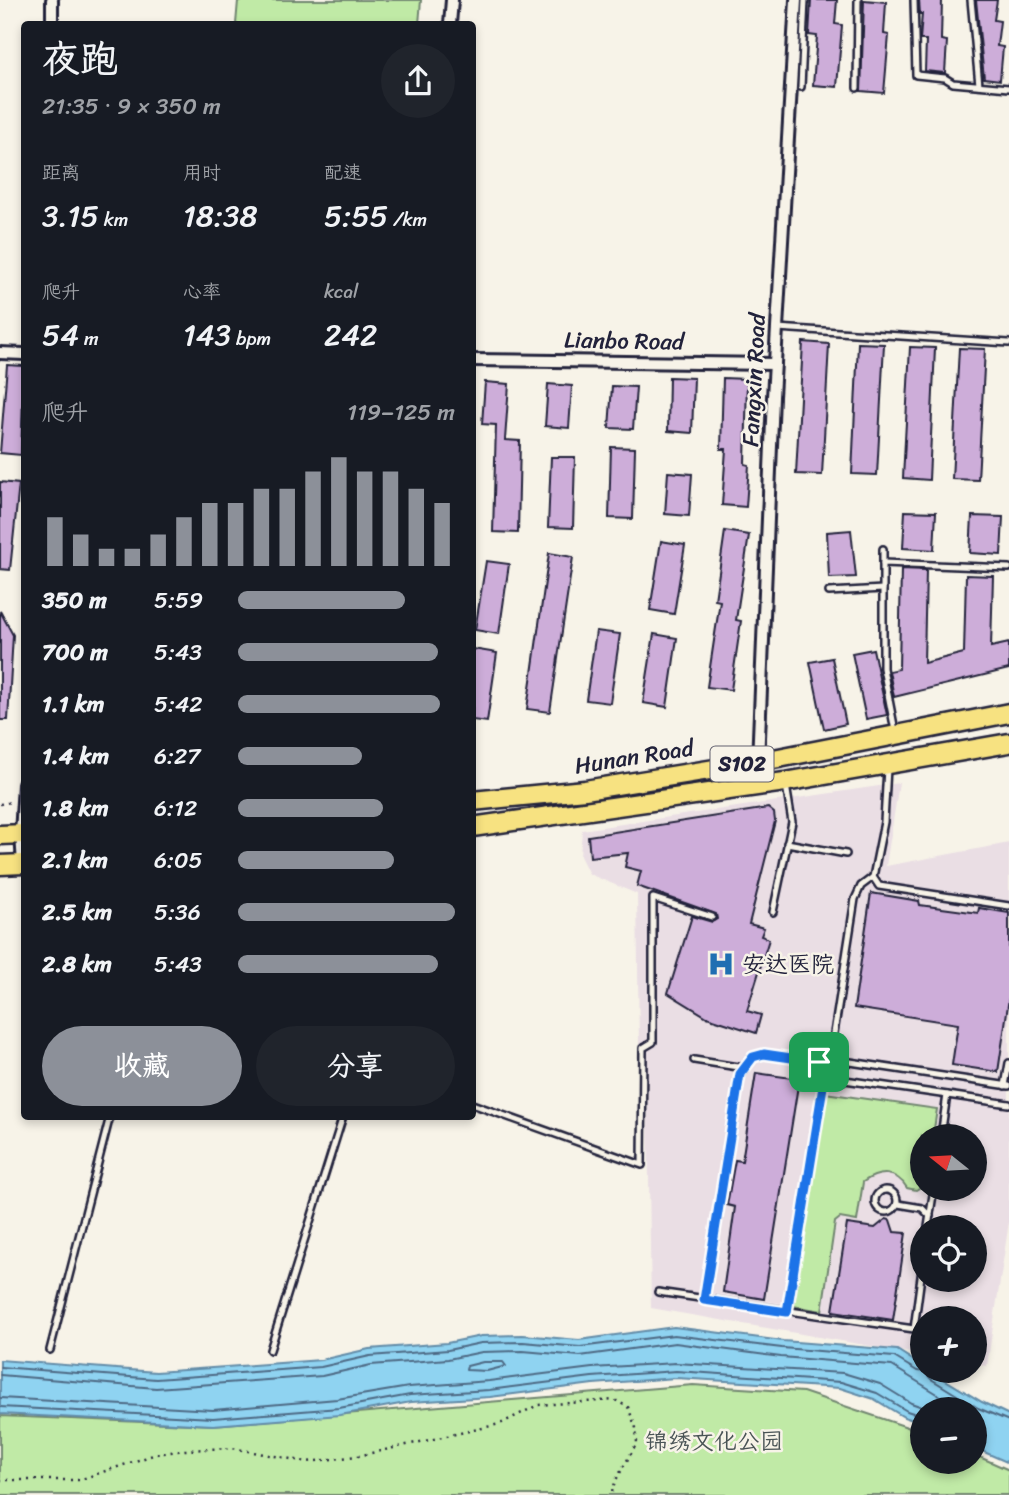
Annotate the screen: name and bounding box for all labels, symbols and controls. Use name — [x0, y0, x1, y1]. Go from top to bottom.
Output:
text: 夜跑 — [42, 26, 118, 93]
button: share — [381, 44, 455, 118]
text: 21:35 · 9 × 350 m — [42, 86, 221, 127]
text: 距离 — [42, 156, 80, 189]
text: 用时 — [183, 156, 221, 189]
text: 配速 — [324, 156, 362, 189]
text: 3.15 — [42, 189, 99, 243]
text: 18:38 — [183, 189, 258, 243]
text: 5:55 — [324, 189, 388, 243]
text: km — [99, 203, 128, 236]
text: /km — [388, 203, 427, 236]
text: 爬升 — [42, 275, 80, 308]
text: 心率 — [183, 275, 221, 308]
text: kcal — [324, 275, 359, 308]
text: 54 — [42, 308, 79, 362]
text: 143 — [183, 308, 231, 362]
text: 242 — [324, 308, 377, 362]
street label: Fangxin Road — [730, 310, 778, 448]
street label: Lianbo Road — [564, 319, 686, 363]
text: m — [79, 322, 99, 355]
text: bpm — [231, 322, 271, 355]
text: 爬升 — [42, 392, 88, 433]
text: 119–125 m — [347, 392, 455, 433]
text: 350 m — [42, 580, 107, 621]
text: 5:59 — [154, 580, 203, 621]
text: 700 m — [42, 632, 108, 673]
text: 5:43 — [154, 632, 202, 673]
text: 1.1 km — [42, 684, 105, 725]
text: 5:42 — [154, 684, 203, 725]
street label: Hunan Road — [572, 727, 698, 787]
text: 1.4 km — [42, 736, 109, 777]
text: 6:27 — [154, 736, 200, 777]
road number: S102 — [710, 746, 774, 782]
text: 1.8 km — [42, 788, 109, 829]
text: 6:12 — [154, 788, 197, 829]
text: 2.1 km — [42, 840, 108, 881]
text: 6:05 — [154, 840, 203, 881]
text: 2.5 km — [42, 892, 112, 933]
text: 5:36 — [154, 892, 201, 933]
text: 2.8 km — [42, 944, 112, 985]
text: 5:43 — [154, 944, 202, 985]
place label: 安达医院 — [742, 944, 834, 985]
hospital icon: 安达医院 — [706, 949, 736, 979]
button: 收藏 — [42, 1026, 242, 1106]
button: 分享 — [256, 1026, 455, 1106]
pin — [789, 1032, 849, 1092]
icon: arrive — [800, 1043, 838, 1081]
north arrow — [910, 1124, 987, 1200]
map controls — [910, 1124, 987, 1474]
button: locate — [910, 1215, 987, 1292]
button: + — [910, 1306, 987, 1383]
button: − — [910, 1397, 987, 1474]
park label: 锦绣文化公园 — [645, 1421, 783, 1462]

